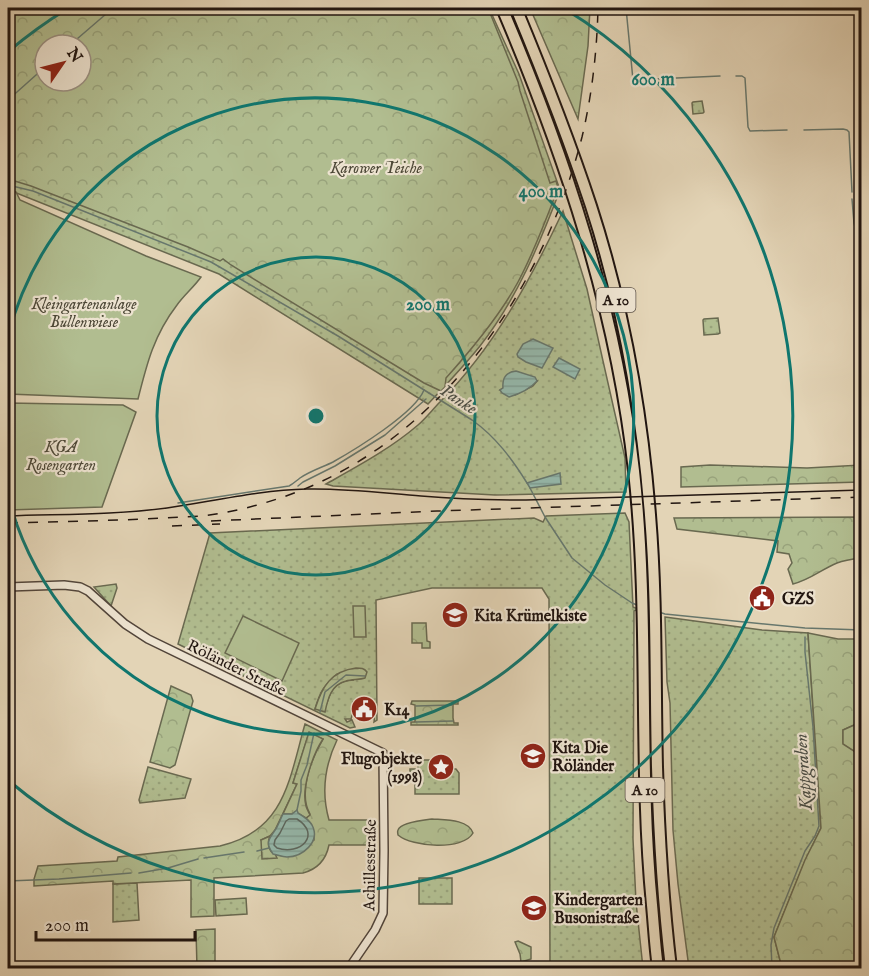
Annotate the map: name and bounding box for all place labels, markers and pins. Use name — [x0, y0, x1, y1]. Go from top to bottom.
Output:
centre of rings — [306, 406, 326, 426]
public building icon: GZS — [747, 583, 777, 613]
place label: GZS — [782, 590, 814, 610]
school or university icon: Kita Krümelkiste — [440, 600, 470, 630]
place label: Kita Krümelkiste — [474, 607, 587, 627]
public building icon: K14 — [349, 694, 379, 724]
place label: K14 — [384, 701, 411, 721]
place label: Kita Die Röländer — [552, 739, 614, 777]
school or university icon: Kita Die Röländer — [518, 741, 548, 771]
place label: Flugobjekte (1998) — [341, 750, 423, 788]
place icon: Flugobjekte (1998) — [426, 752, 456, 782]
place label: Kindergarten Busonistraße — [554, 891, 643, 929]
school or university icon: Kindergarten Busonistraße — [519, 893, 549, 923]

